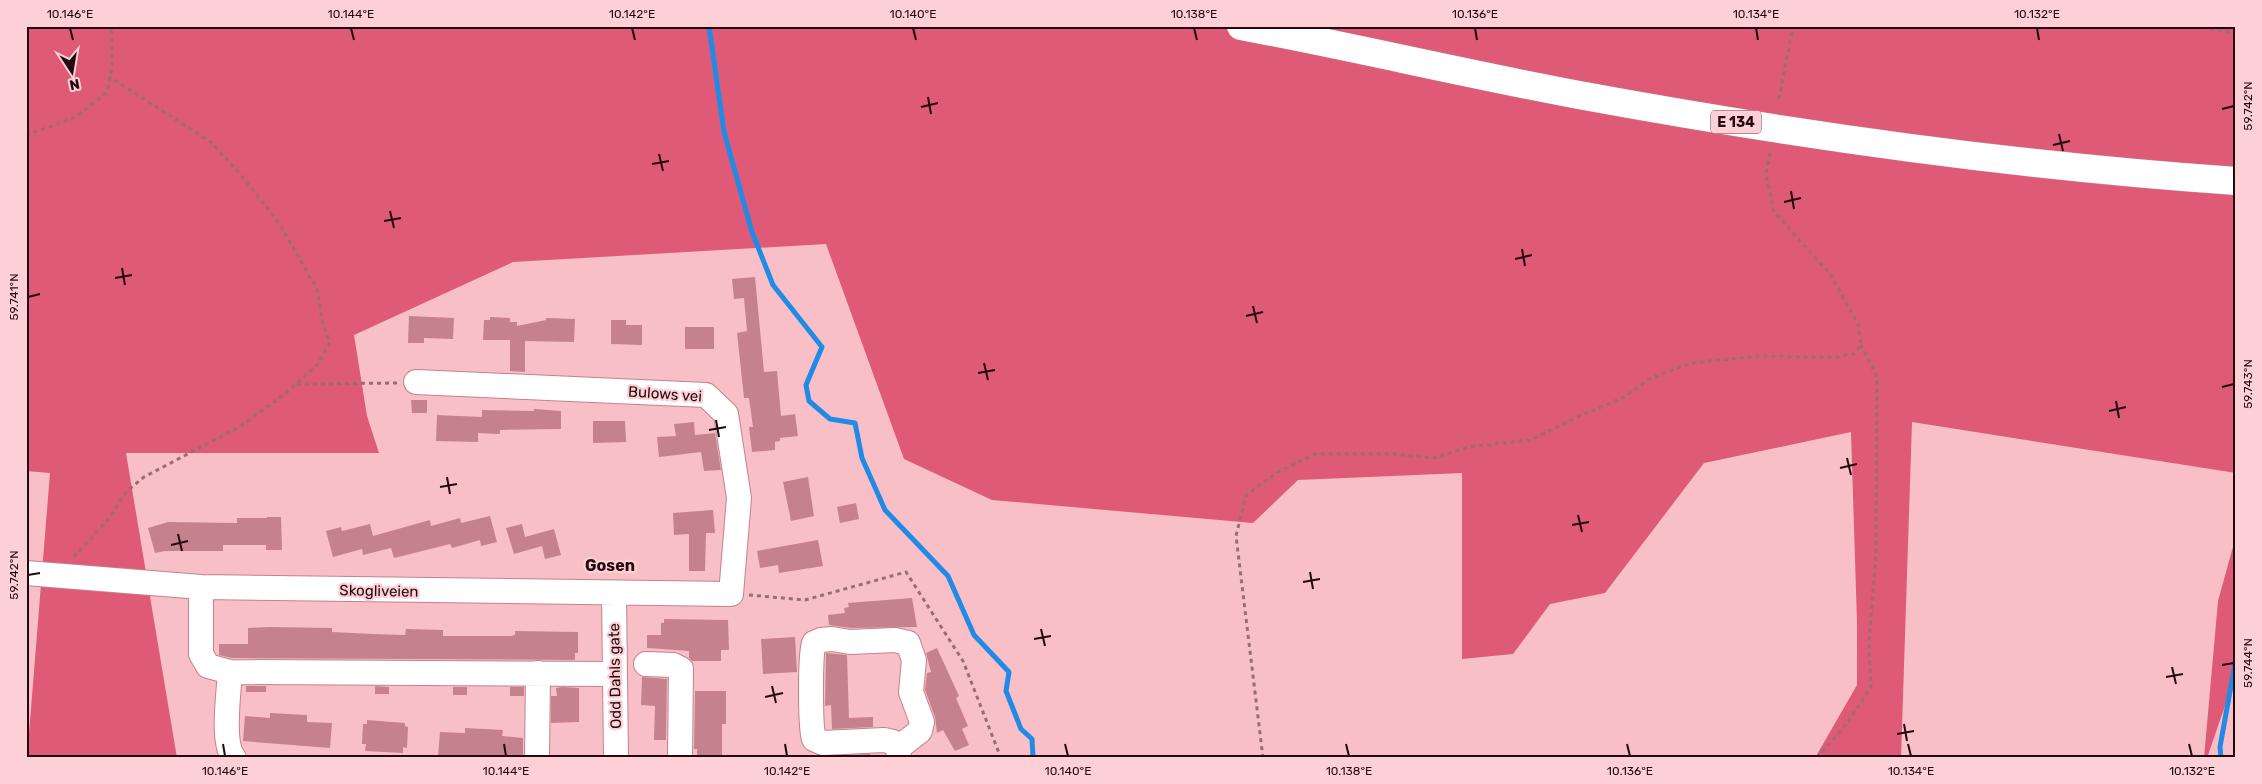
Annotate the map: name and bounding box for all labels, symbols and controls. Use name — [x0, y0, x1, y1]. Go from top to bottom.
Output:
text: 10.146°E — [47, 7, 93, 21]
text: 10.144°E — [328, 7, 374, 21]
text: 10.142°E — [609, 7, 655, 21]
text: 10.140°E — [890, 7, 936, 21]
text: 10.138°E — [1171, 7, 1217, 21]
text: 10.136°E — [1452, 7, 1498, 21]
text: 10.134°E — [1733, 7, 1779, 21]
text: 10.132°E — [2014, 7, 2060, 21]
north arrow — [48, 48, 98, 98]
text: N — [68, 75, 81, 94]
text: 59.742°N — [2241, 81, 2255, 131]
road number: E 134 — [1711, 110, 1761, 134]
text: 59.741°N — [7, 273, 21, 321]
text: 59.743°N — [2241, 359, 2255, 409]
street label: Bulows vei — [627, 382, 703, 406]
text: 59.742°N — [7, 550, 21, 600]
district label: Gosen — [585, 556, 635, 575]
street label: Skogliveien — [339, 581, 419, 601]
street label: Odd Dahls gate — [605, 623, 625, 729]
text: 59.744°N — [2241, 638, 2255, 688]
text: 10.146°E — [202, 764, 248, 778]
text: 10.144°E — [483, 764, 529, 778]
text: 10.142°E — [764, 764, 810, 778]
text: 10.140°E — [1045, 764, 1091, 778]
text: 10.138°E — [1326, 764, 1372, 778]
text: 10.136°E — [1607, 764, 1653, 778]
text: 10.134°E — [1888, 764, 1934, 778]
text: 10.132°E — [2169, 764, 2215, 778]

